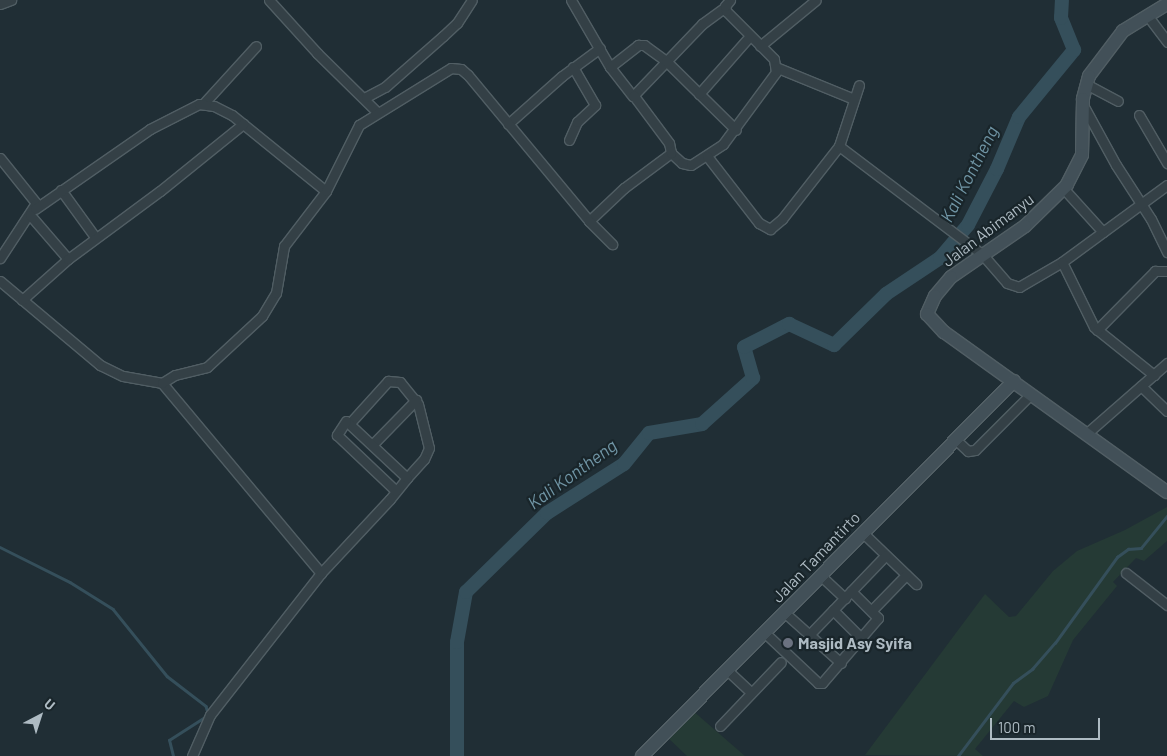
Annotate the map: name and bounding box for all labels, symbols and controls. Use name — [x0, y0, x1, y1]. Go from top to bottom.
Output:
water label: Kali Kontheng — [936, 122, 1002, 226]
street label: Jalan Abimanyu — [939, 189, 1037, 271]
water label: Kali Kontheng — [523, 434, 621, 514]
street label: Jalan Tamantirto — [768, 508, 864, 606]
place label: Masjid Asy Syifa — [798, 633, 912, 653]
marker: Masjid Asy Syifa — [782, 637, 794, 649]
north arrow — [15, 691, 65, 741]
text: U — [41, 695, 59, 713]
scale bar — [992, 708, 1102, 740]
text: 100 m — [998, 718, 1036, 736]

